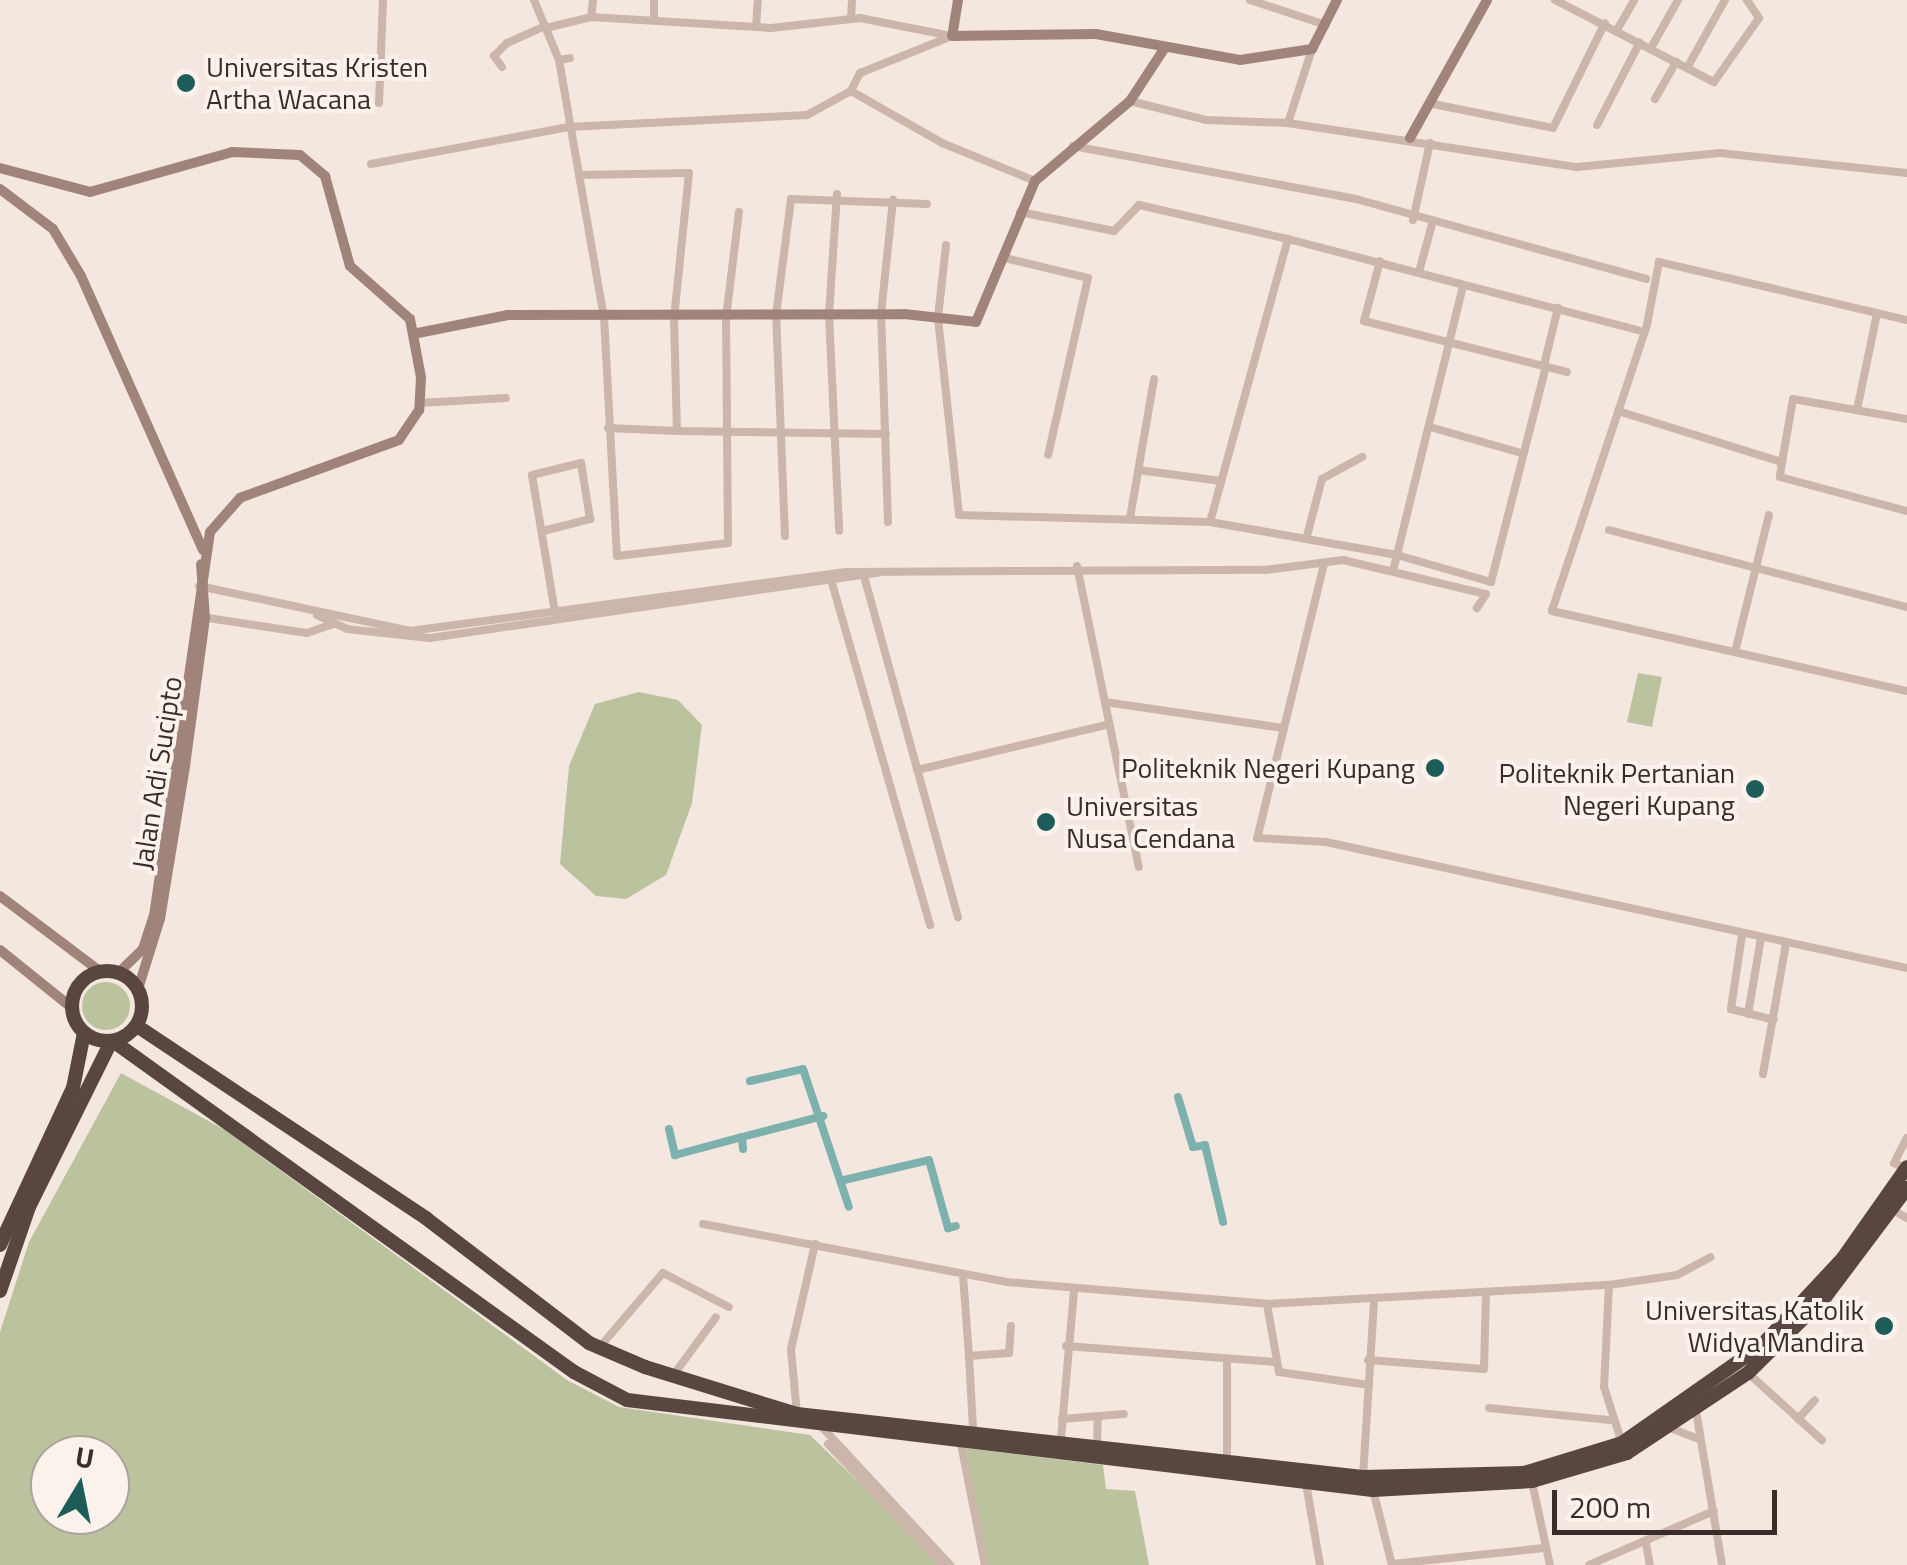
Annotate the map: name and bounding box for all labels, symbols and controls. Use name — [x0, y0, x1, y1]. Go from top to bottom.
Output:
place label: Universitas Kristen Artha Wacana — [206, 50, 428, 116]
marker: Universitas Kristen Artha Wacana — [175, 72, 197, 94]
street label: Jalan Adi Sucipto — [125, 674, 189, 872]
place label: Politeknik Negeri Kupang — [1121, 751, 1415, 785]
place label: Politeknik Pertanian Negeri Kupang — [1499, 756, 1735, 822]
marker: Politeknik Negeri Kupang — [1424, 757, 1446, 779]
marker: Politeknik Pertanian Negeri Kupang — [1744, 778, 1766, 800]
place label: Universitas Nusa Cendana — [1066, 789, 1235, 855]
marker: Universitas Nusa Cendana — [1035, 811, 1057, 833]
place label: Universitas Katolik Widya Mandira — [1645, 1293, 1864, 1359]
marker: Universitas Katolik Widya Mandira — [1873, 1315, 1895, 1337]
text: U — [72, 1434, 98, 1480]
north arrow — [30, 1435, 130, 1535]
scale bar — [1557, 1470, 1782, 1532]
text: 200 m — [1569, 1484, 1651, 1530]

